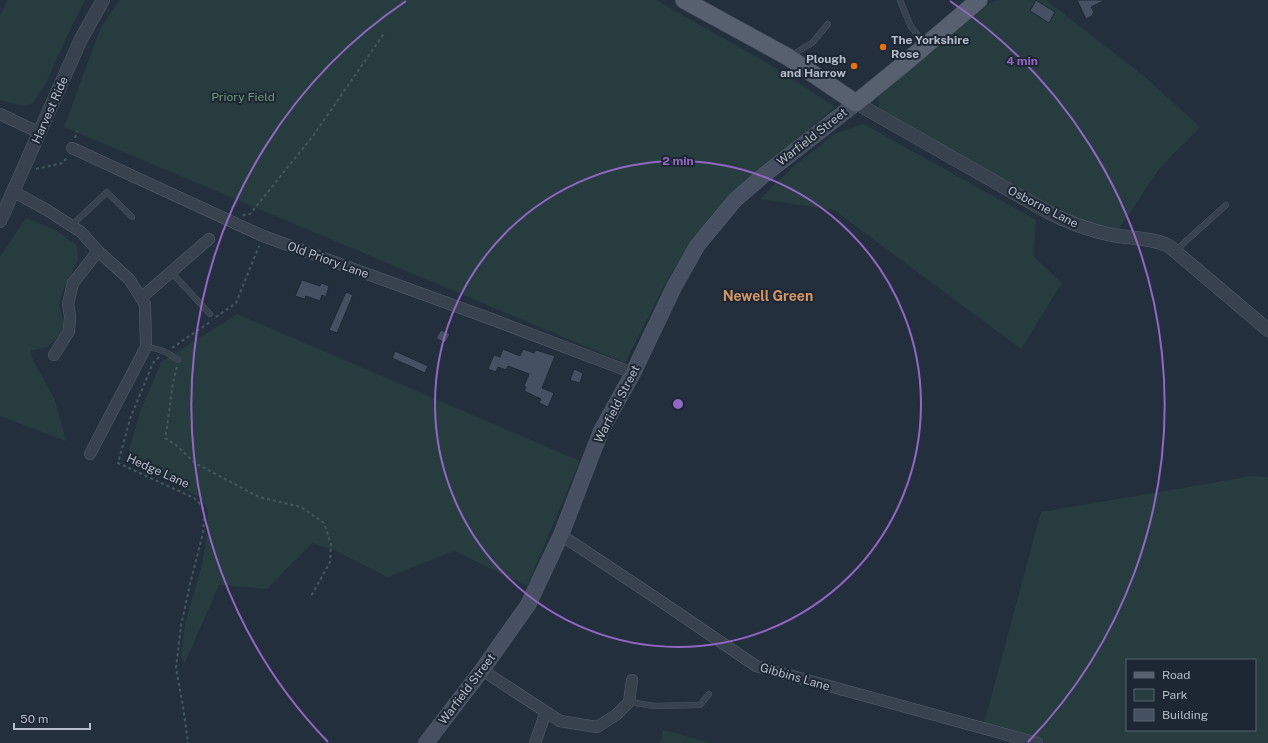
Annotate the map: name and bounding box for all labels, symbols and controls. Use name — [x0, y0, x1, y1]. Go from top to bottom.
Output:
place label: The Yorkshire Rose — [891, 33, 969, 61]
marker: The Yorkshire Rose — [878, 42, 888, 52]
place label: Plough and Harrow — [780, 52, 847, 80]
text: 4 min — [1006, 54, 1038, 68]
marker: Plough and Harrow — [849, 61, 859, 71]
street label: Harvest Ride — [29, 74, 71, 146]
park label: Priory Field — [211, 90, 275, 104]
street label: Warfield Street — [774, 105, 850, 169]
text: 2 min — [662, 154, 694, 168]
street label: Osborne Lane — [1005, 183, 1081, 231]
street label: Old Priory Lane — [285, 239, 371, 281]
district label: Newell Green — [723, 288, 813, 304]
street label: Warfield Street — [591, 363, 643, 445]
centre of rings — [671, 397, 685, 411]
street label: Hedge Lane — [125, 451, 192, 491]
street label: Warfield Street — [436, 651, 498, 727]
legend — [1126, 659, 1256, 731]
street label: Gibbins Lane — [758, 660, 832, 694]
text: Road — [1162, 668, 1190, 682]
text: Park — [1162, 688, 1188, 702]
scale bar — [14, 705, 90, 731]
text: Building — [1162, 708, 1208, 722]
text: 50 m — [20, 712, 48, 726]

